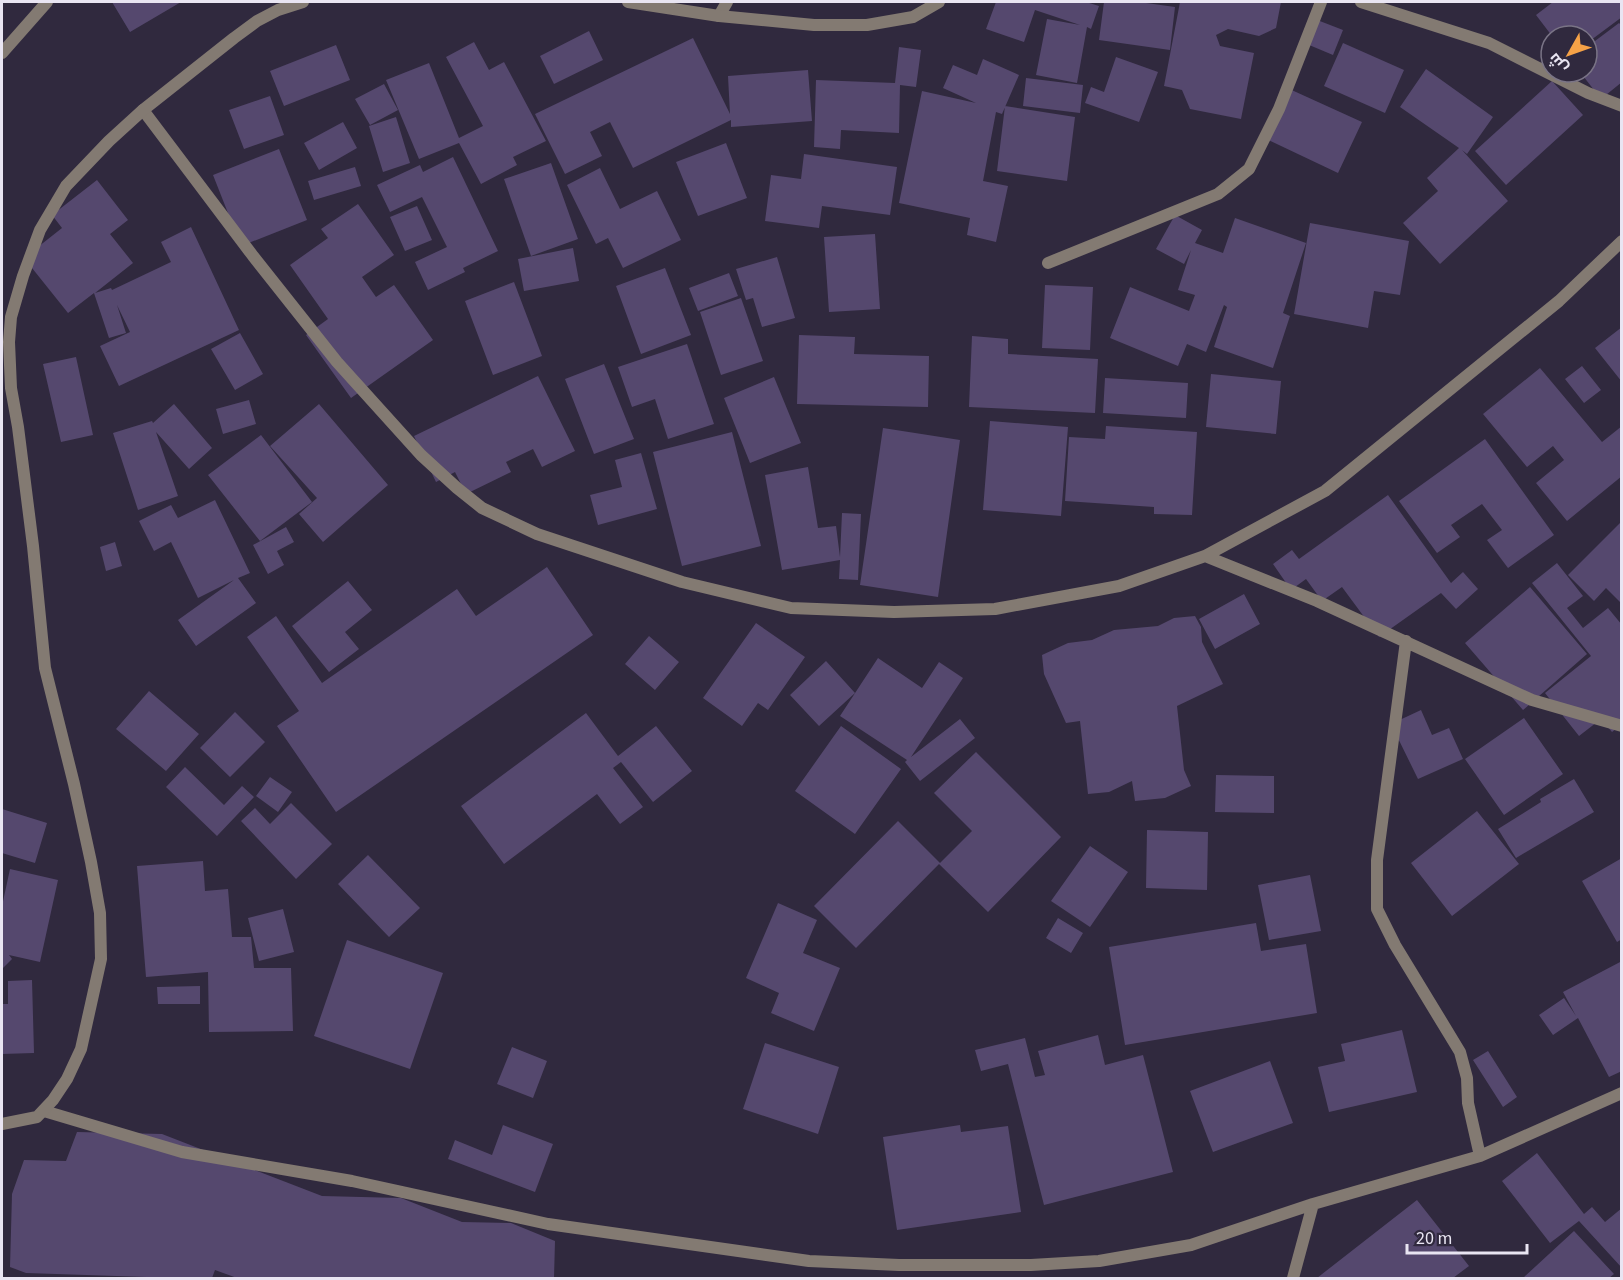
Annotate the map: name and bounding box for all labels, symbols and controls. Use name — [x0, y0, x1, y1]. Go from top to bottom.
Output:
north arrow — [1539, 24, 1599, 84]
text: ش — [1543, 48, 1573, 78]
scale bar — [1407, 1217, 1527, 1255]
text: 20 m — [1416, 1226, 1452, 1251]

